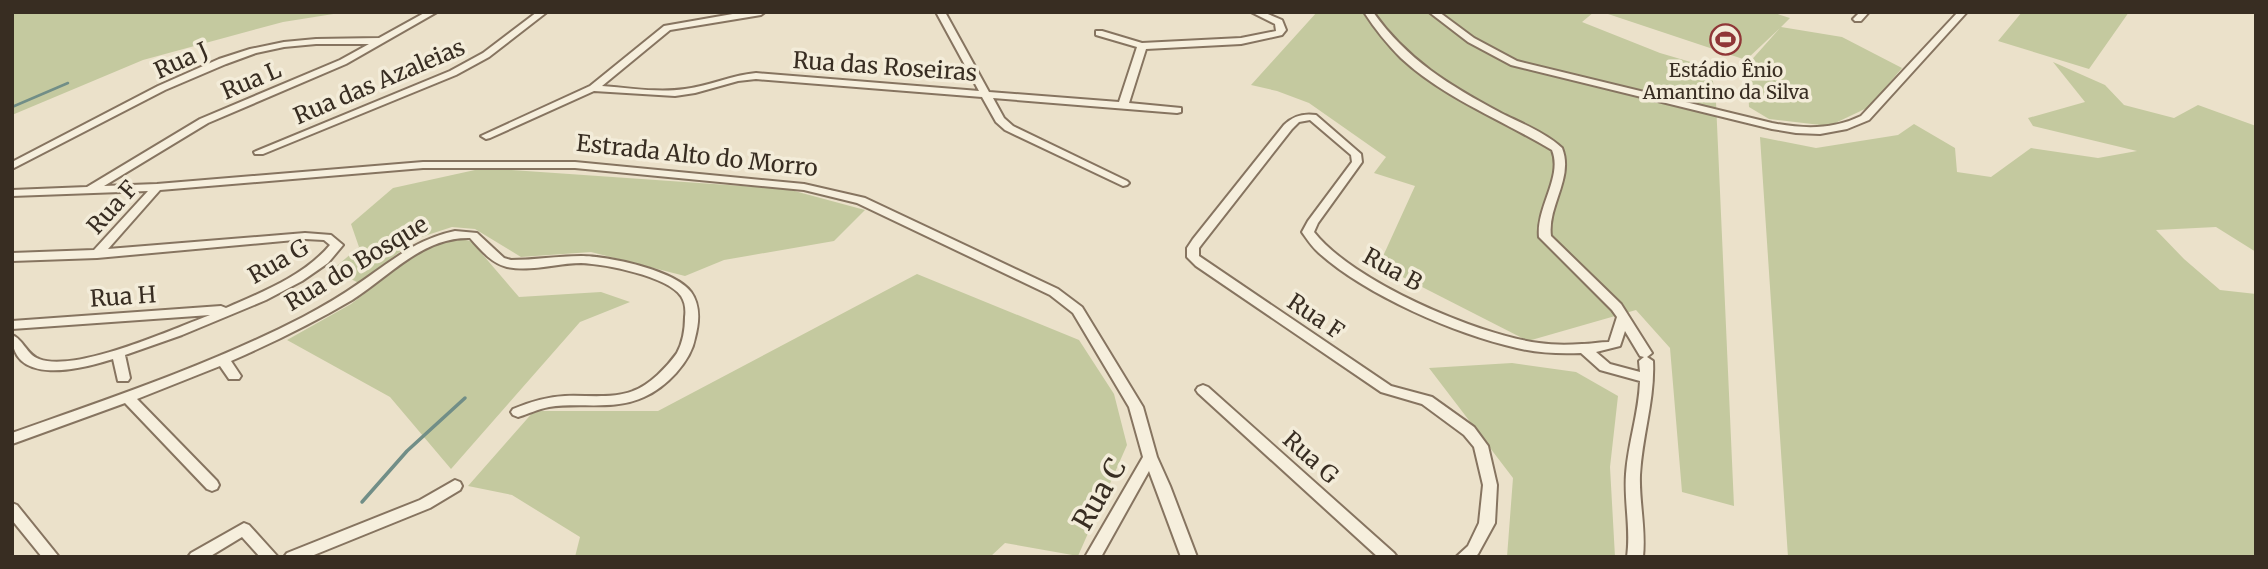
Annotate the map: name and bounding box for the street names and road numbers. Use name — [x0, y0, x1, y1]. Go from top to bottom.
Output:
street label: Rua das Azaleias — [289, 32, 469, 130]
street label: Rua J — [149, 35, 213, 85]
street label: Rua das Roseiras — [792, 45, 978, 87]
street label: Rua L — [217, 55, 285, 105]
street label: Estrada Alto do Morro — [575, 128, 819, 182]
street label: Rua F — [80, 174, 144, 240]
street label: Rua do Bosque — [279, 209, 433, 317]
street label: Rua G — [243, 232, 313, 290]
street label: Rua B — [1358, 241, 1428, 297]
street label: Rua H — [89, 279, 157, 313]
street label: Rua F — [1282, 287, 1350, 345]
street label: Rua G — [1277, 425, 1345, 490]
street label: Rua C — [1064, 452, 1134, 536]

